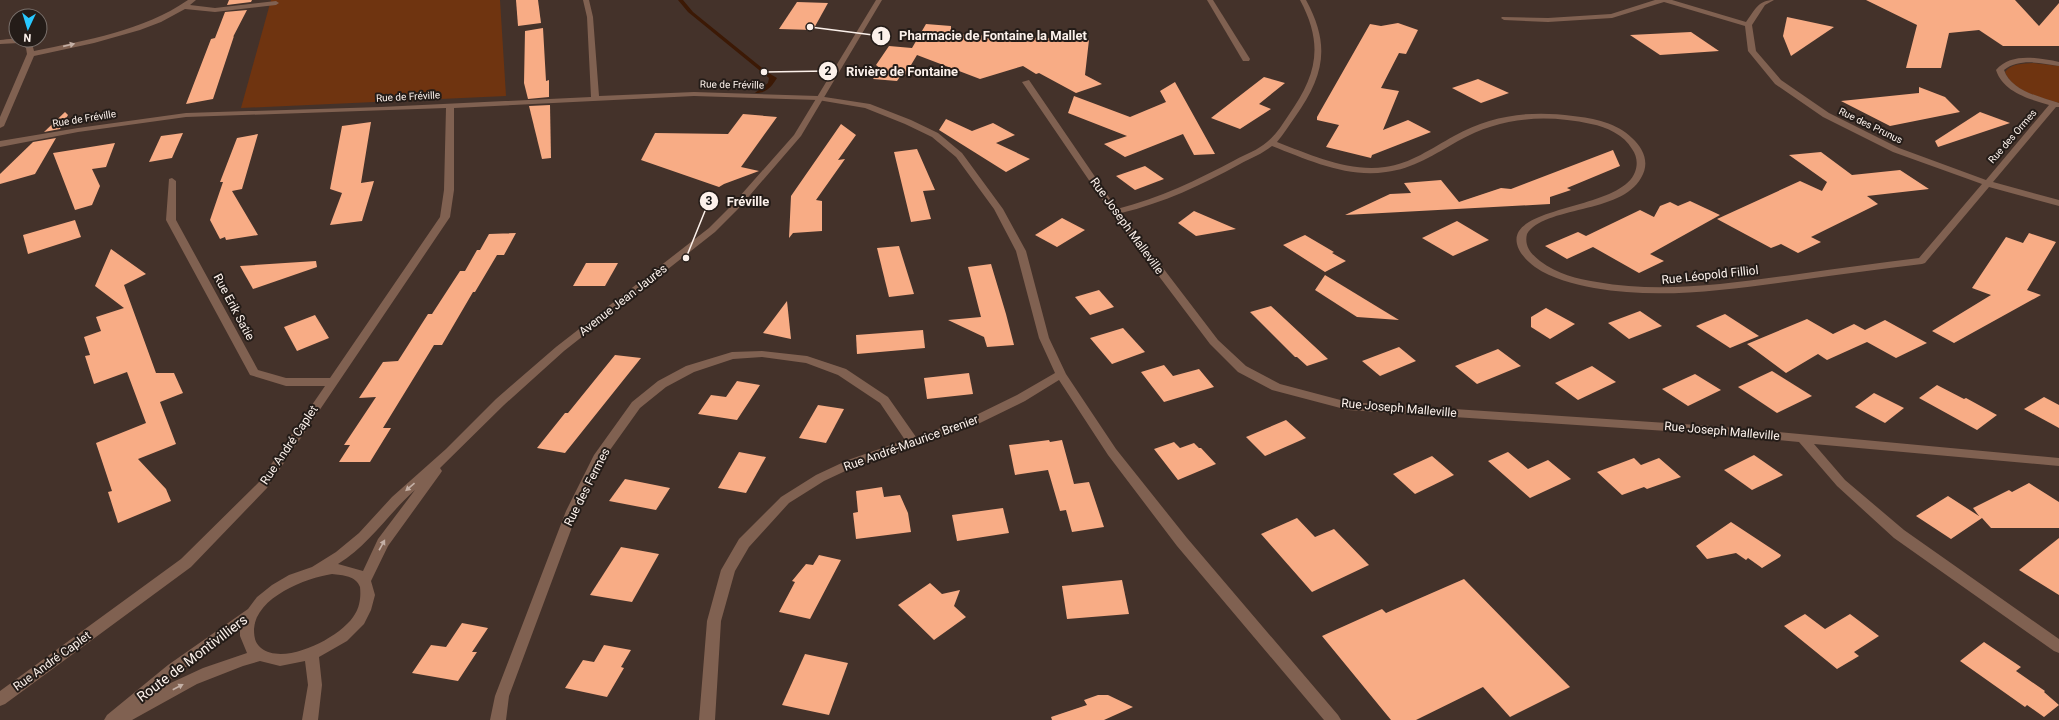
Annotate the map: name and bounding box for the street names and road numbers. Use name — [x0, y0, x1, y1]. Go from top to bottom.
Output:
street label: Rue de Fréville — [700, 78, 764, 91]
street label: Rue de Fréville — [376, 89, 440, 104]
street label: Rue des Prunus — [1837, 105, 1904, 146]
street label: Rue des Ormes — [1986, 107, 2039, 165]
street label: Rue de Fréville — [51, 108, 117, 129]
street label: Rue Joseph Malleville — [1087, 175, 1167, 277]
street label: Avenue Jean Jaurès — [576, 261, 670, 339]
street label: Rue Léopold Filliol — [1661, 263, 1759, 287]
street label: Rue Erik Satie — [211, 271, 257, 343]
street label: Rue Joseph Malleville — [1341, 396, 1457, 420]
street label: Rue André Caplet — [257, 403, 321, 487]
street label: Rue André-Maurice Brenier — [842, 412, 980, 474]
street label: Rue Joseph Malleville — [1664, 419, 1780, 443]
street label: Rue des Fermes — [561, 446, 613, 528]
street label: Route de Montivilliers — [134, 611, 250, 705]
street label: Rue André Caplet — [11, 628, 93, 694]

